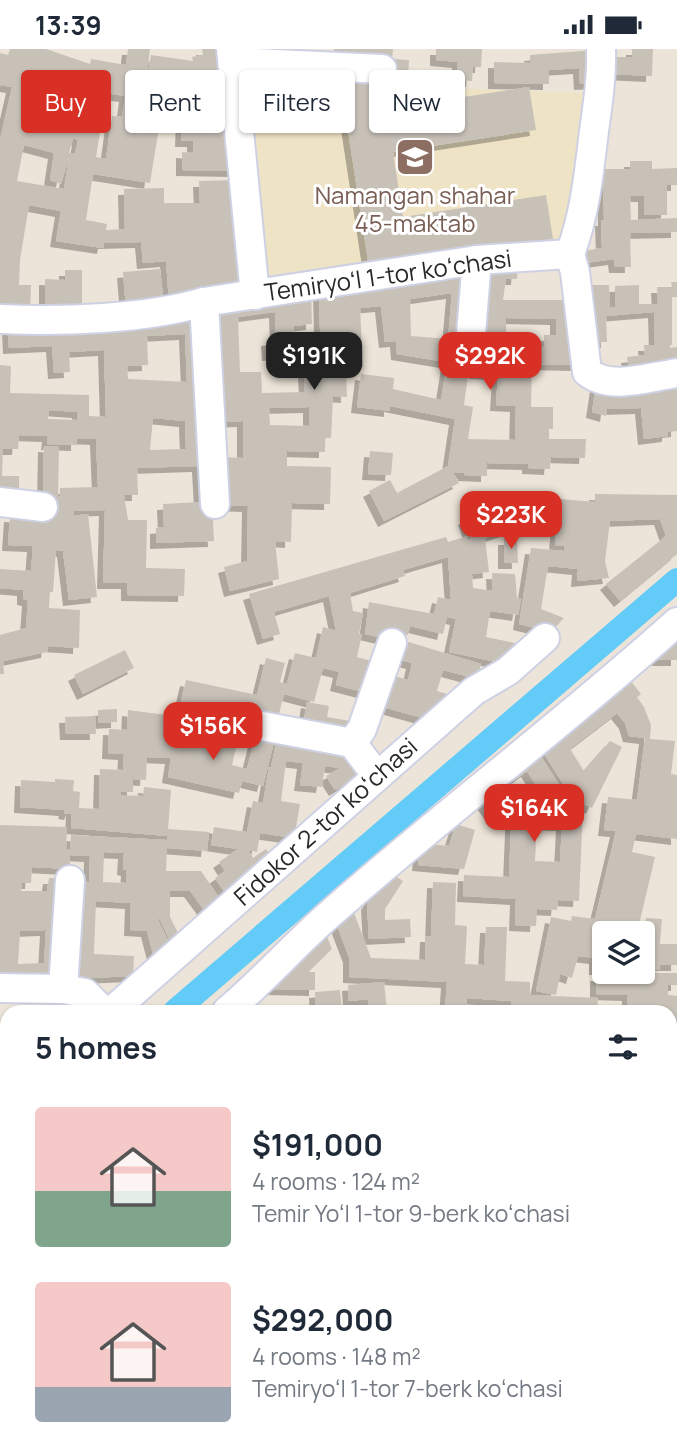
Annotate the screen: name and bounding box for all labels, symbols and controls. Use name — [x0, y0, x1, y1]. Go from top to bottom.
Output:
text: 13:39 — [35, 7, 102, 43]
chip: Buy — [21, 70, 111, 133]
chip: Rent — [125, 70, 225, 133]
chip: Filters — [239, 70, 355, 133]
chip: New — [369, 70, 465, 133]
school or university icon: Namangan shahar 45-maktab — [394, 136, 436, 178]
place label: Namangan shahar 45-maktab — [315, 178, 516, 239]
street label: Temiryoʻl 1-tor koʻchasi — [262, 241, 513, 308]
pin: $191K — [265, 333, 363, 392]
pin: $292K — [441, 333, 539, 392]
text: $191K — [282, 339, 346, 371]
text: $292K — [454, 339, 526, 371]
pin: $223K — [462, 491, 560, 551]
text: $223K — [476, 498, 546, 530]
pin: $156K — [164, 703, 262, 762]
text: $156K — [179, 709, 247, 741]
street label: Fidokor 2-tor koʻchasi — [226, 730, 424, 912]
pin: $164K — [485, 785, 583, 844]
text: $164K — [500, 791, 568, 823]
map controls — [592, 921, 655, 984]
button: layers — [592, 921, 655, 984]
text: 5 homes — [35, 1027, 157, 1068]
icon: filters — [604, 1028, 642, 1066]
text: $191,000 — [252, 1124, 383, 1165]
icon: home — [91, 1135, 175, 1219]
text: 4 rooms · 124 m² — [252, 1165, 420, 1197]
text: Temir Yoʻl 1-tor 9-berk koʻchasi — [252, 1197, 570, 1229]
text: $292,000 — [252, 1299, 394, 1340]
icon: home — [91, 1310, 175, 1394]
text: 4 rooms · 148 m² — [252, 1340, 421, 1372]
text: Temiryoʻl 1-tor 7-berk koʻchasi — [252, 1372, 563, 1404]

